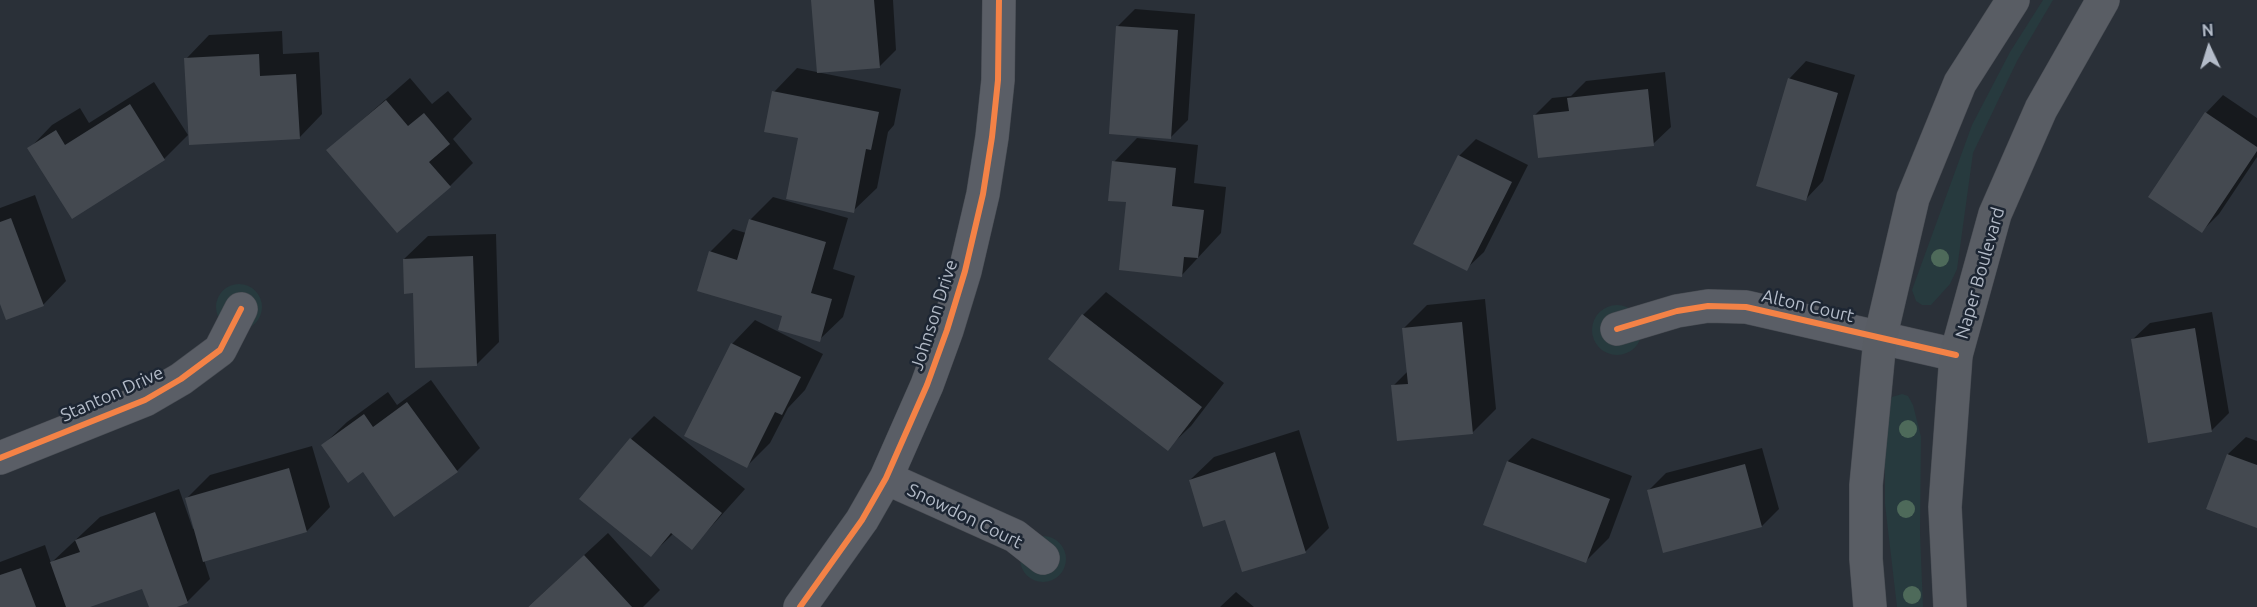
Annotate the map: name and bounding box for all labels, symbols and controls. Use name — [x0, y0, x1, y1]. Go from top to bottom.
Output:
north arrow — [2179, 18, 2239, 78]
text: N — [2201, 21, 2214, 39]
street label: Naper Boulevard — [1951, 205, 2009, 341]
street label: Johnson Drive — [906, 257, 962, 373]
street label: Alton Court — [1760, 285, 1856, 327]
street label: Stanton Drive — [57, 362, 167, 426]
street label: Snowdon Court — [904, 479, 1026, 553]

